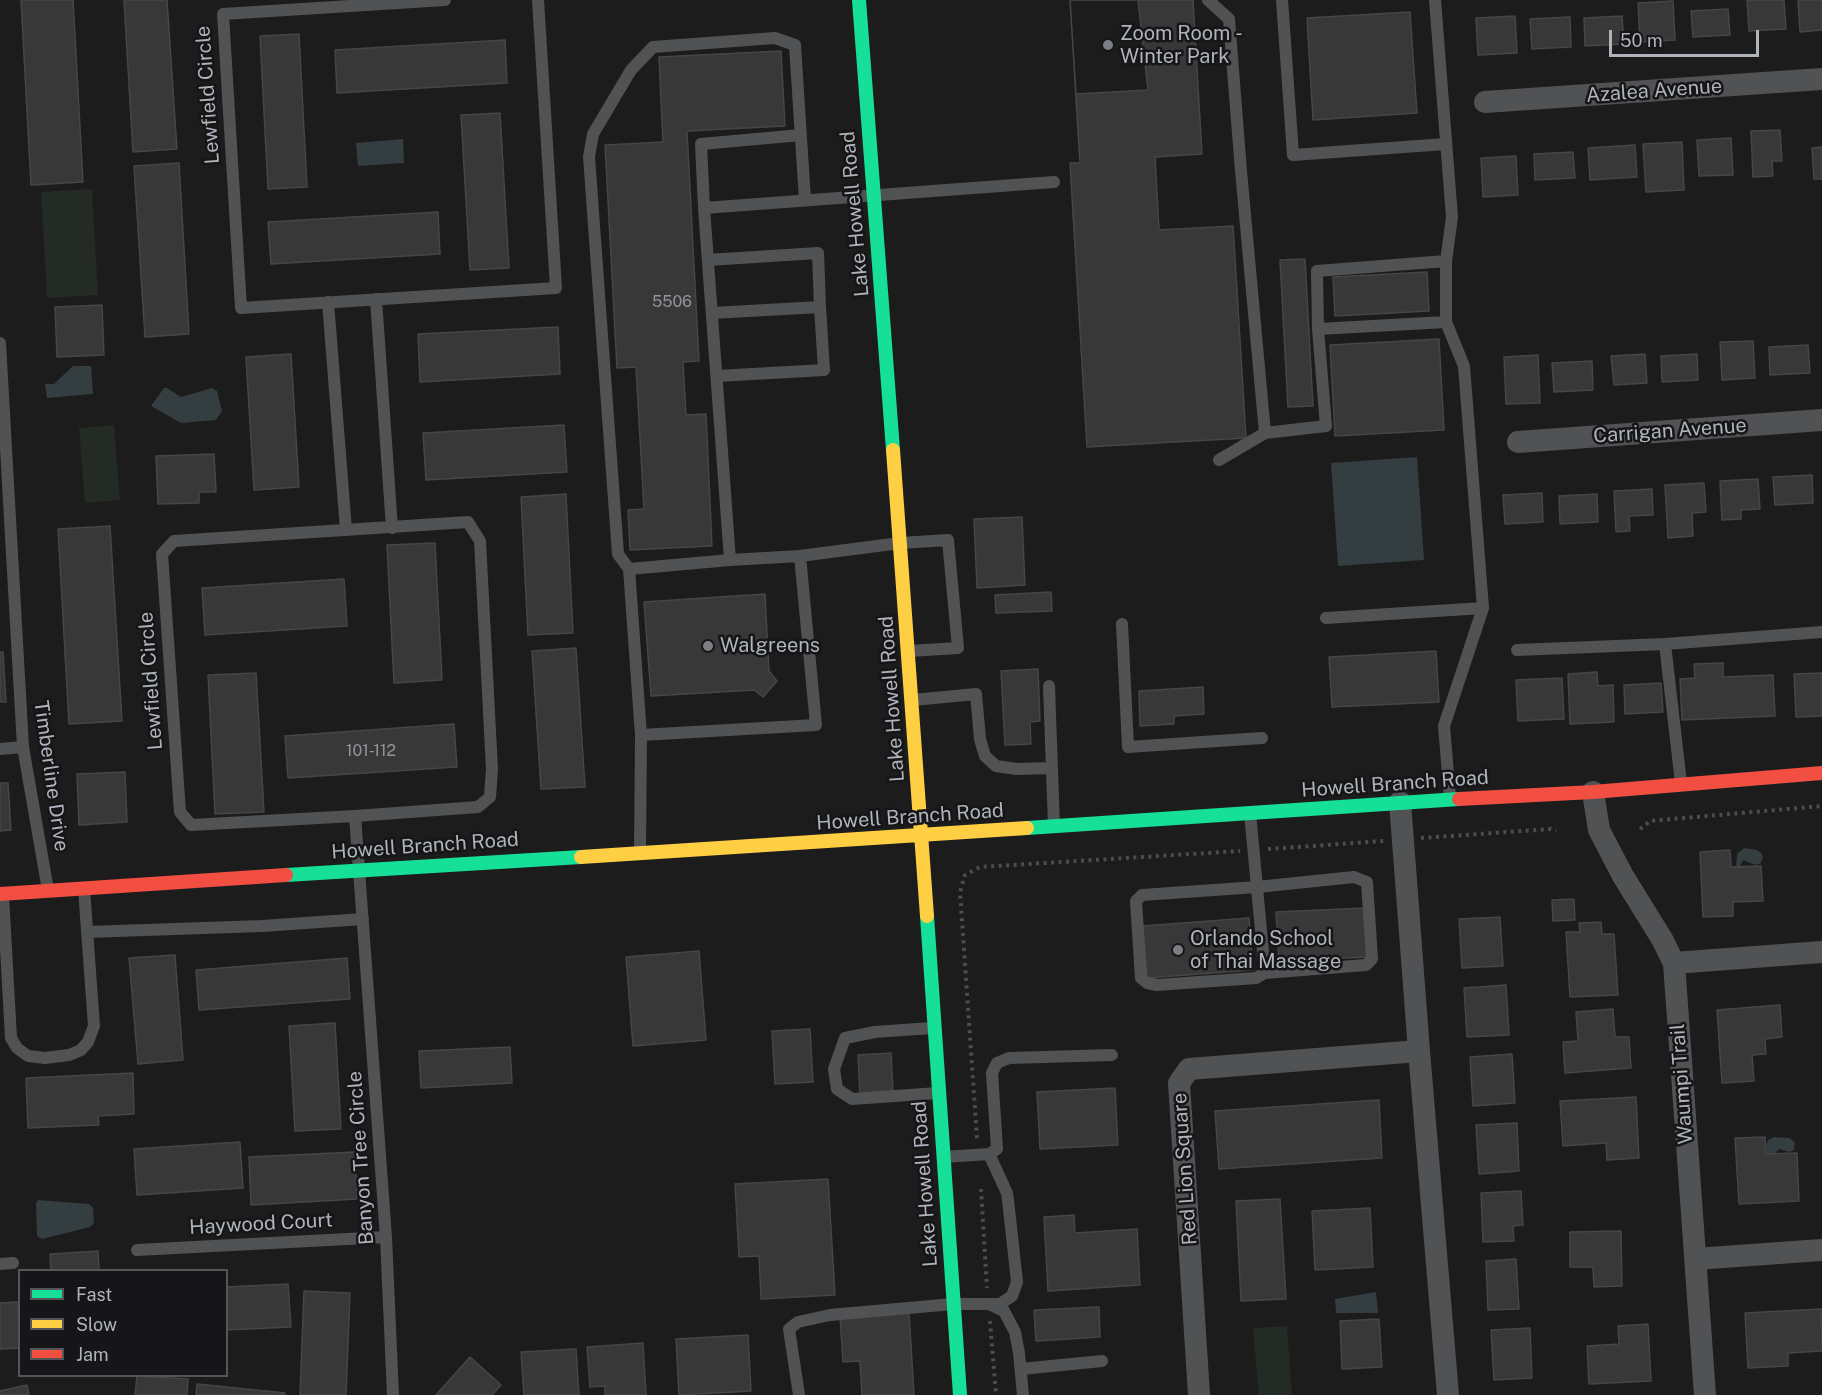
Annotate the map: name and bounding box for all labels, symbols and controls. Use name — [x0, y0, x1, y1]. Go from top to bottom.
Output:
scale bar — [1612, 18, 1762, 56]
place label: Zoom Room - Winter Park — [1120, 22, 1243, 69]
street label: Lewfield Circle — [191, 25, 225, 165]
text: 50 m — [1620, 30, 1663, 51]
marker: Zoom Room - Winter Park — [1101, 38, 1115, 52]
street label: Azalea Avenue — [1585, 74, 1723, 108]
street label: Lake Howell Road — [836, 130, 874, 298]
house number: 5506 — [652, 292, 692, 312]
street label: Carrigan Avenue — [1593, 414, 1747, 448]
street label: Lewfield Circle — [134, 611, 168, 751]
street label: Lake Howell Road — [874, 615, 910, 783]
place label: Walgreens — [720, 634, 820, 658]
marker: Walgreens — [701, 639, 715, 653]
street label: Timberline Drive — [29, 699, 73, 853]
house number: 101-112 — [346, 741, 396, 761]
street label: Howell Branch Road — [1301, 765, 1489, 803]
street label: Howell Branch Road — [816, 798, 1004, 836]
street label: Howell Branch Road — [331, 827, 519, 865]
place label: Orlando School of Thai Massage — [1190, 927, 1341, 974]
marker: Orlando School of Thai Massage — [1171, 943, 1185, 957]
street label: Waumpi Trail — [1666, 1023, 1698, 1145]
street label: Banyon Tree Circle — [343, 1070, 379, 1246]
street label: Red Lion Square — [1168, 1092, 1202, 1246]
street label: Lake Howell Road — [907, 1100, 943, 1268]
street label: Haywood Court — [189, 1208, 333, 1240]
legend — [18, 1269, 228, 1377]
text: Fast — [76, 1284, 112, 1305]
text: Slow — [76, 1314, 117, 1335]
text: Jam — [76, 1344, 109, 1365]

